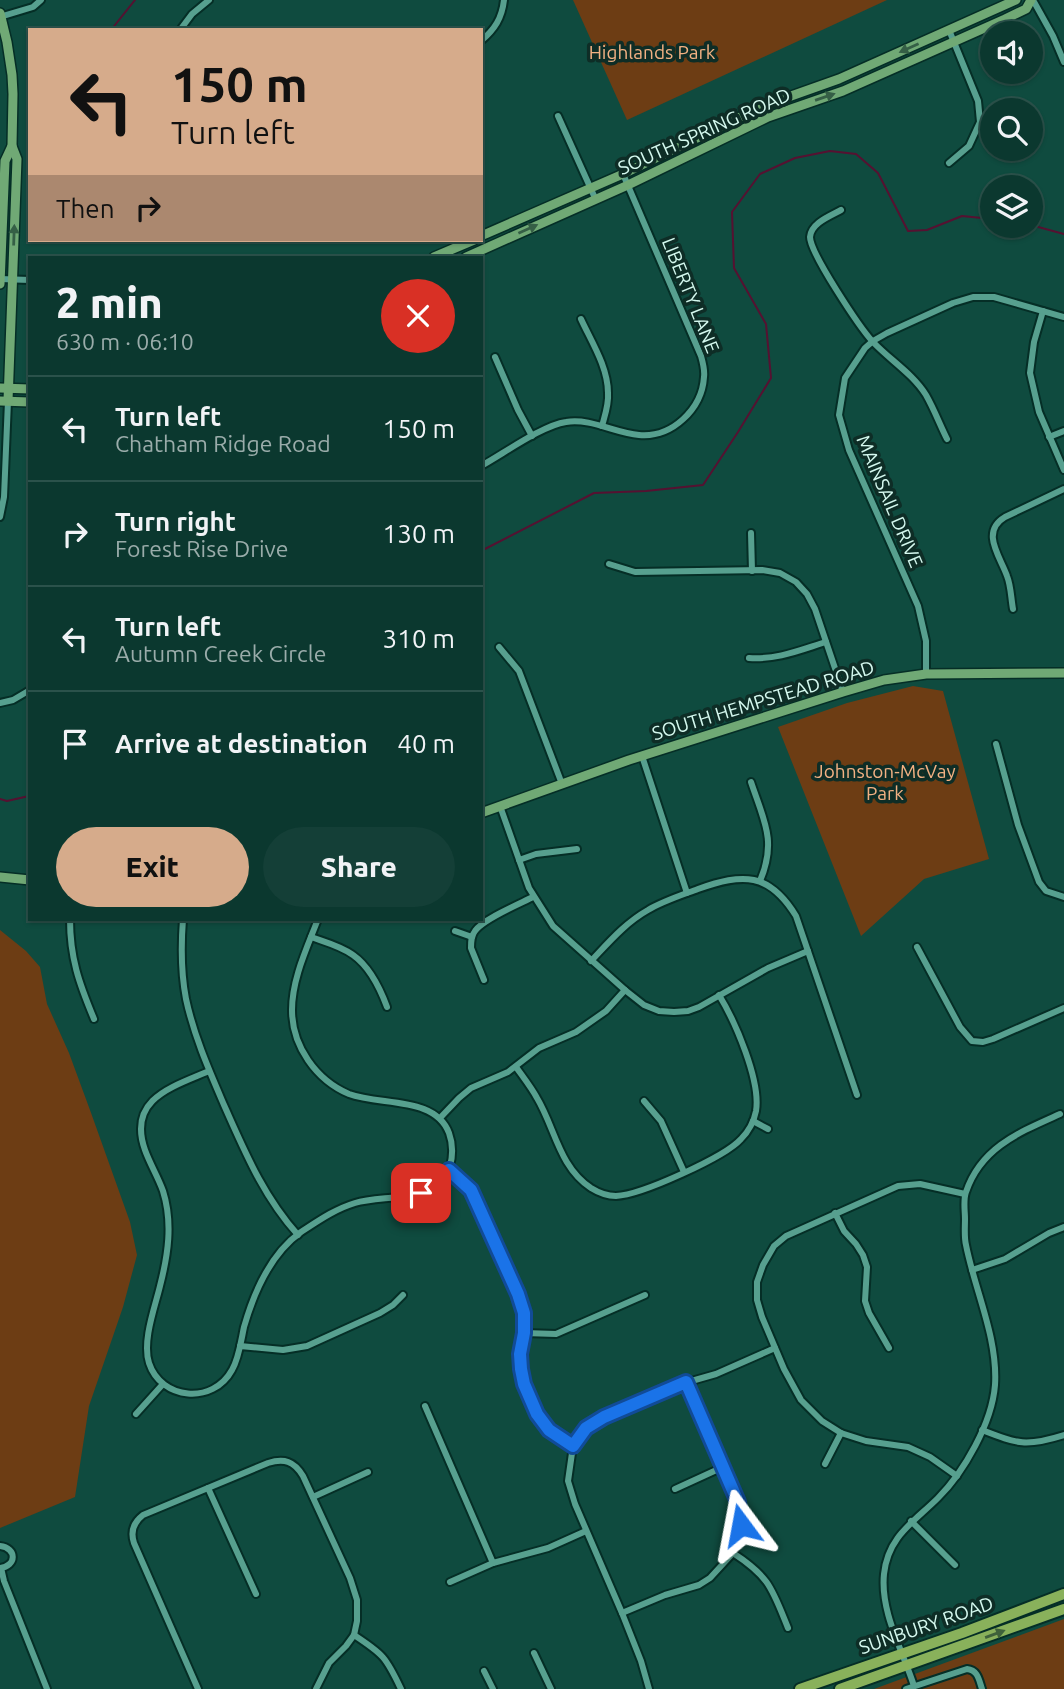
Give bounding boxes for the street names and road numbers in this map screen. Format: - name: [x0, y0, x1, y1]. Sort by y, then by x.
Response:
- street label: SOUTH SPRING ROAD: [614, 83, 794, 179]
- street label: LIBERTY LANE: [658, 234, 724, 356]
- street label: MAINSAIL DRIVE: [852, 432, 928, 570]
- street label: SOUTH HEMPSTEAD ROAD: [649, 656, 877, 744]
- street label: SUNBURY ROAD: [856, 1592, 996, 1658]

